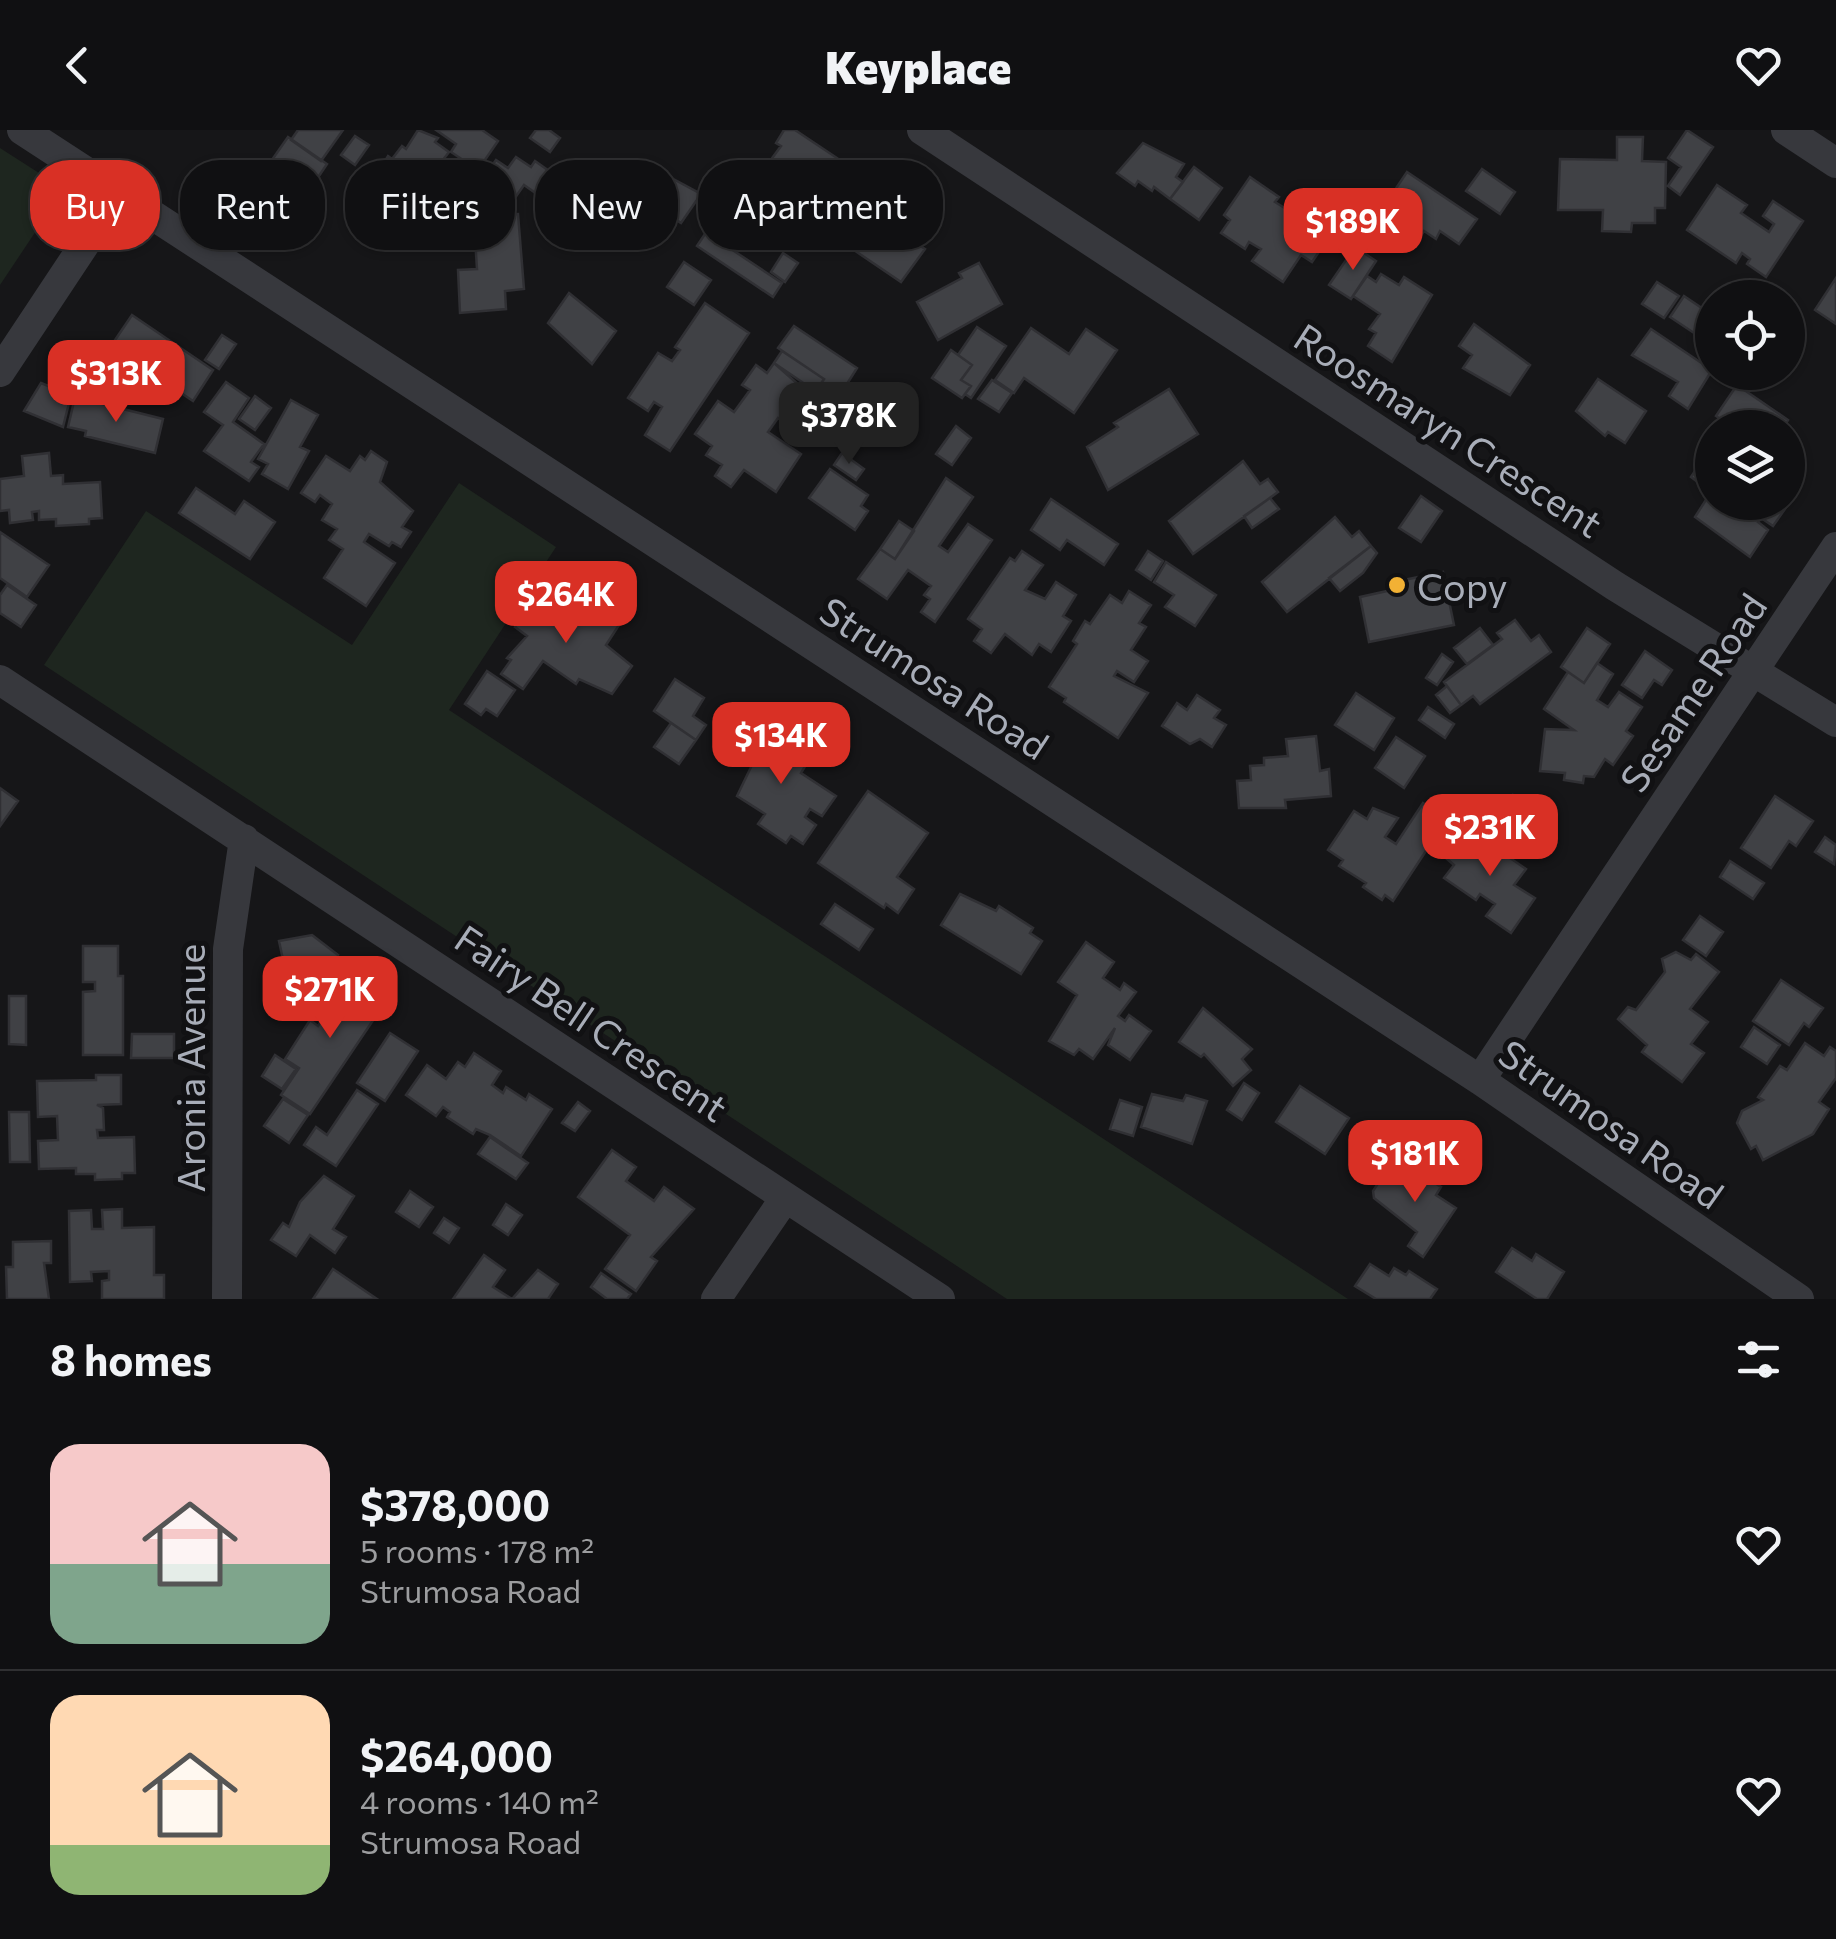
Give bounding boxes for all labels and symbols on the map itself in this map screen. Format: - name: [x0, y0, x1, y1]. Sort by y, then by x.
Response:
- pin: $189K: [1283, 188, 1423, 273]
- street label: Roosmaryn Crescent: [1286, 312, 1612, 546]
- pin: $313K: [46, 340, 186, 425]
- pin: $378K: [779, 382, 919, 467]
- pin: $264K: [496, 561, 636, 646]
- place label: Copy: [1417, 562, 1507, 609]
- marker: Copy: [1386, 574, 1408, 596]
- street label: Sesame Road: [1609, 584, 1775, 800]
- street label: Strumosa Road: [812, 586, 1058, 768]
- pin: $134K: [711, 702, 851, 787]
- pin: $231K: [1420, 794, 1560, 879]
- street label: Fairy Bell Crescent: [447, 914, 737, 1130]
- street label: Aronia Avenue: [166, 944, 213, 1192]
- pin: $271K: [260, 956, 400, 1041]
- street label: Strumosa Road: [1491, 1028, 1733, 1218]
- pin: $181K: [1345, 1120, 1485, 1205]

